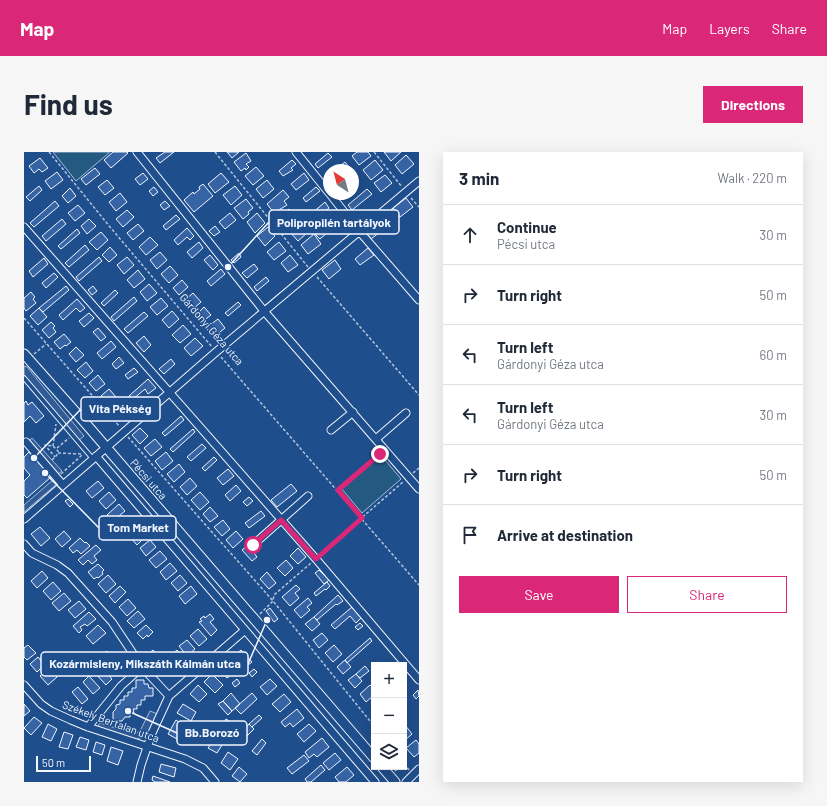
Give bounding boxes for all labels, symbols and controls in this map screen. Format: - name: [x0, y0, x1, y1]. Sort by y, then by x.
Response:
- text: Map: [20, 17, 54, 40]
- text: Map: [662, 20, 687, 37]
- text: Layers: [709, 20, 750, 37]
- text: Share: [772, 20, 807, 37]
- button: Directions: [703, 86, 803, 123]
- text: Find us: [24, 87, 113, 121]
- north arrow: [323, 164, 359, 200]
- text: 3 min: [459, 168, 499, 188]
- text: Walk · 220 m: [717, 170, 787, 186]
- callout: Polipropilén tartályok: [269, 210, 399, 234]
- text: Polipropilén tartályok: [277, 215, 392, 229]
- text: Continue: [497, 218, 557, 236]
- icon: ahead: [459, 224, 481, 246]
- text: 30 m: [760, 227, 787, 243]
- text: Pécsi utca: [497, 236, 555, 252]
- icon: right: [459, 284, 481, 306]
- text: Turn right: [497, 286, 562, 304]
- text: 50 m: [760, 287, 787, 303]
- street label: Gárdonyi Géza utca: [177, 291, 247, 367]
- text: Turn left: [497, 338, 553, 356]
- icon: left: [459, 344, 481, 366]
- text: 60 m: [760, 347, 787, 363]
- text: Gárdonyi Géza utca: [497, 356, 604, 372]
- callout: Vita Pékség: [81, 397, 160, 421]
- text: Turn left: [497, 398, 553, 416]
- text: Vita Pékség: [89, 401, 152, 415]
- icon: left: [459, 404, 481, 426]
- text: 30 m: [760, 407, 787, 423]
- text: Gárdonyi Géza utca: [497, 416, 604, 432]
- route end: [371, 445, 389, 463]
- street label: Pécsi utca: [128, 456, 170, 502]
- icon: right: [459, 464, 481, 486]
- text: Turn right: [497, 466, 562, 484]
- text: 50 m: [760, 467, 787, 483]
- callout: Tom Market: [99, 516, 176, 540]
- text: Tom Market: [107, 520, 169, 534]
- icon: arrive: [459, 524, 481, 546]
- text: Arrive at destination: [497, 526, 633, 544]
- route start: [244, 536, 262, 554]
- button: Save: [459, 576, 619, 613]
- button: Share: [627, 576, 787, 613]
- callout: Kozármisleny, Mikszáth Kálmán utca: [41, 652, 248, 676]
- text: Kozármisleny, Mikszáth Kálmán utca: [49, 656, 241, 670]
- map controls: [371, 662, 407, 770]
- button: +: [371, 662, 407, 698]
- street label: Székely Bertalan utca: [61, 697, 161, 745]
- button: −: [371, 698, 407, 734]
- callout: Bb.Borozó: [177, 721, 247, 745]
- text: Bb.Borozó: [185, 725, 240, 739]
- button: layers: [371, 734, 407, 770]
- scale bar: [36, 754, 91, 773]
- text: 50 m: [42, 756, 65, 769]

